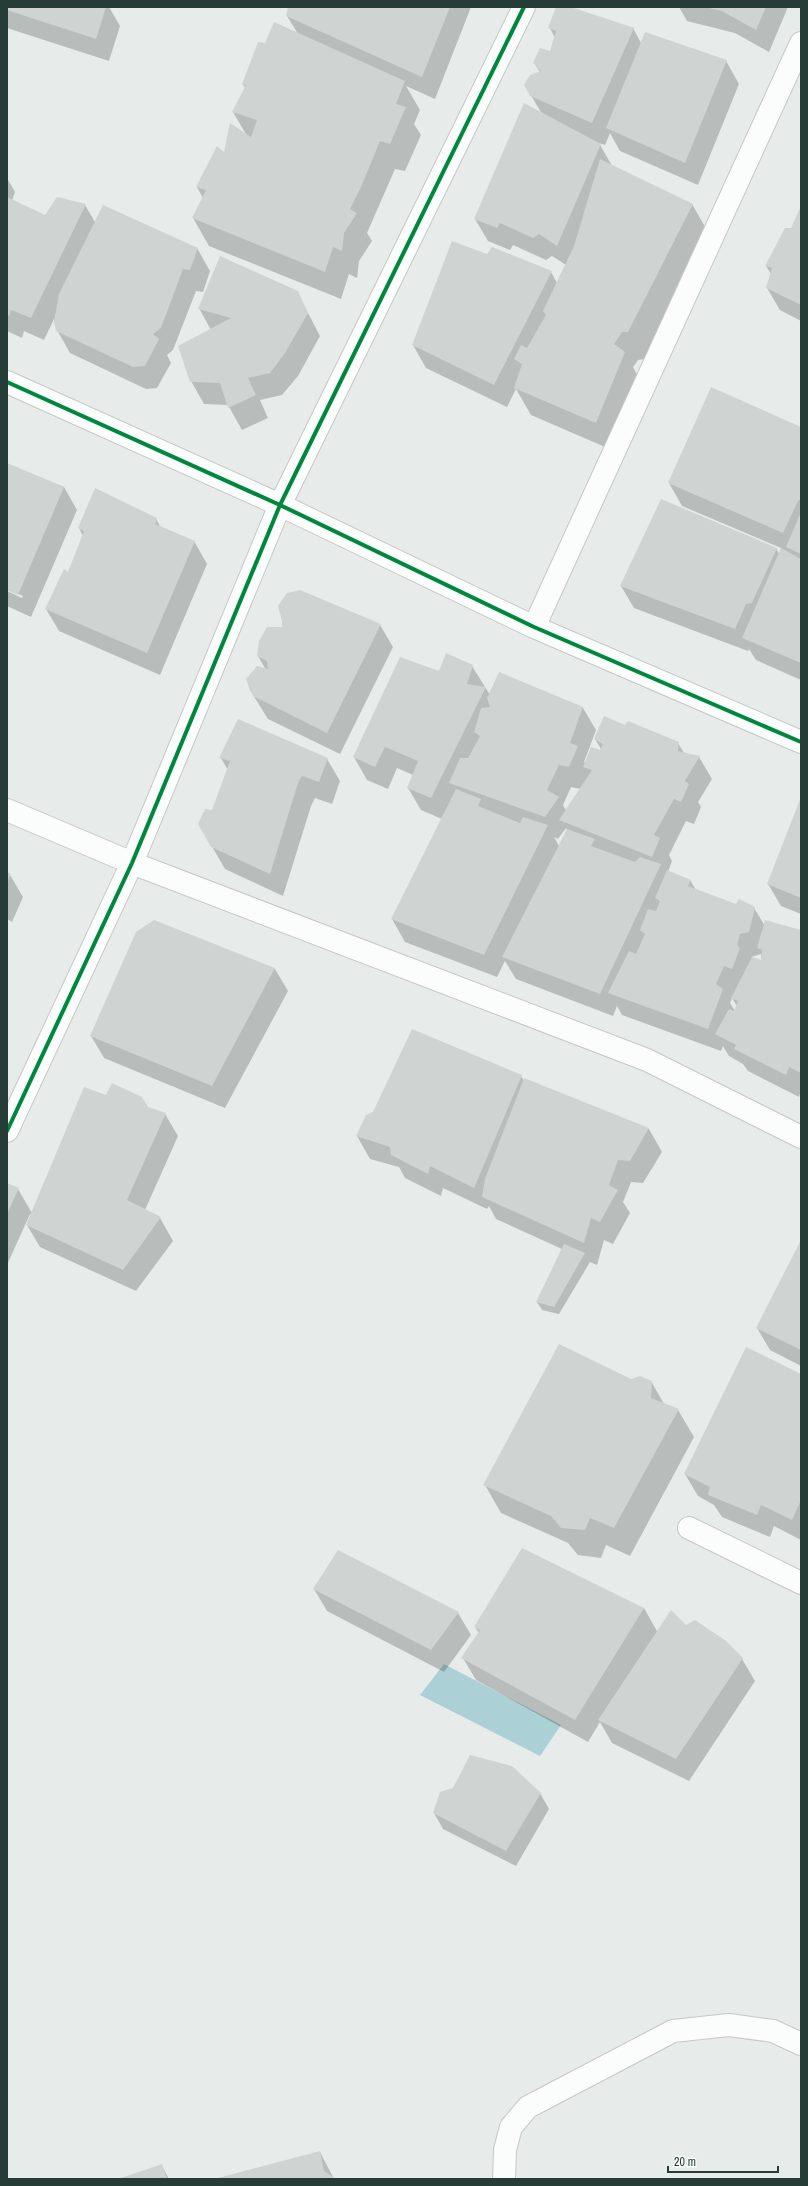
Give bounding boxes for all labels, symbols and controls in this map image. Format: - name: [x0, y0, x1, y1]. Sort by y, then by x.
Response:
- scale bar: [668, 2148, 778, 2174]
- text: 20 m: [674, 2154, 696, 2170]

